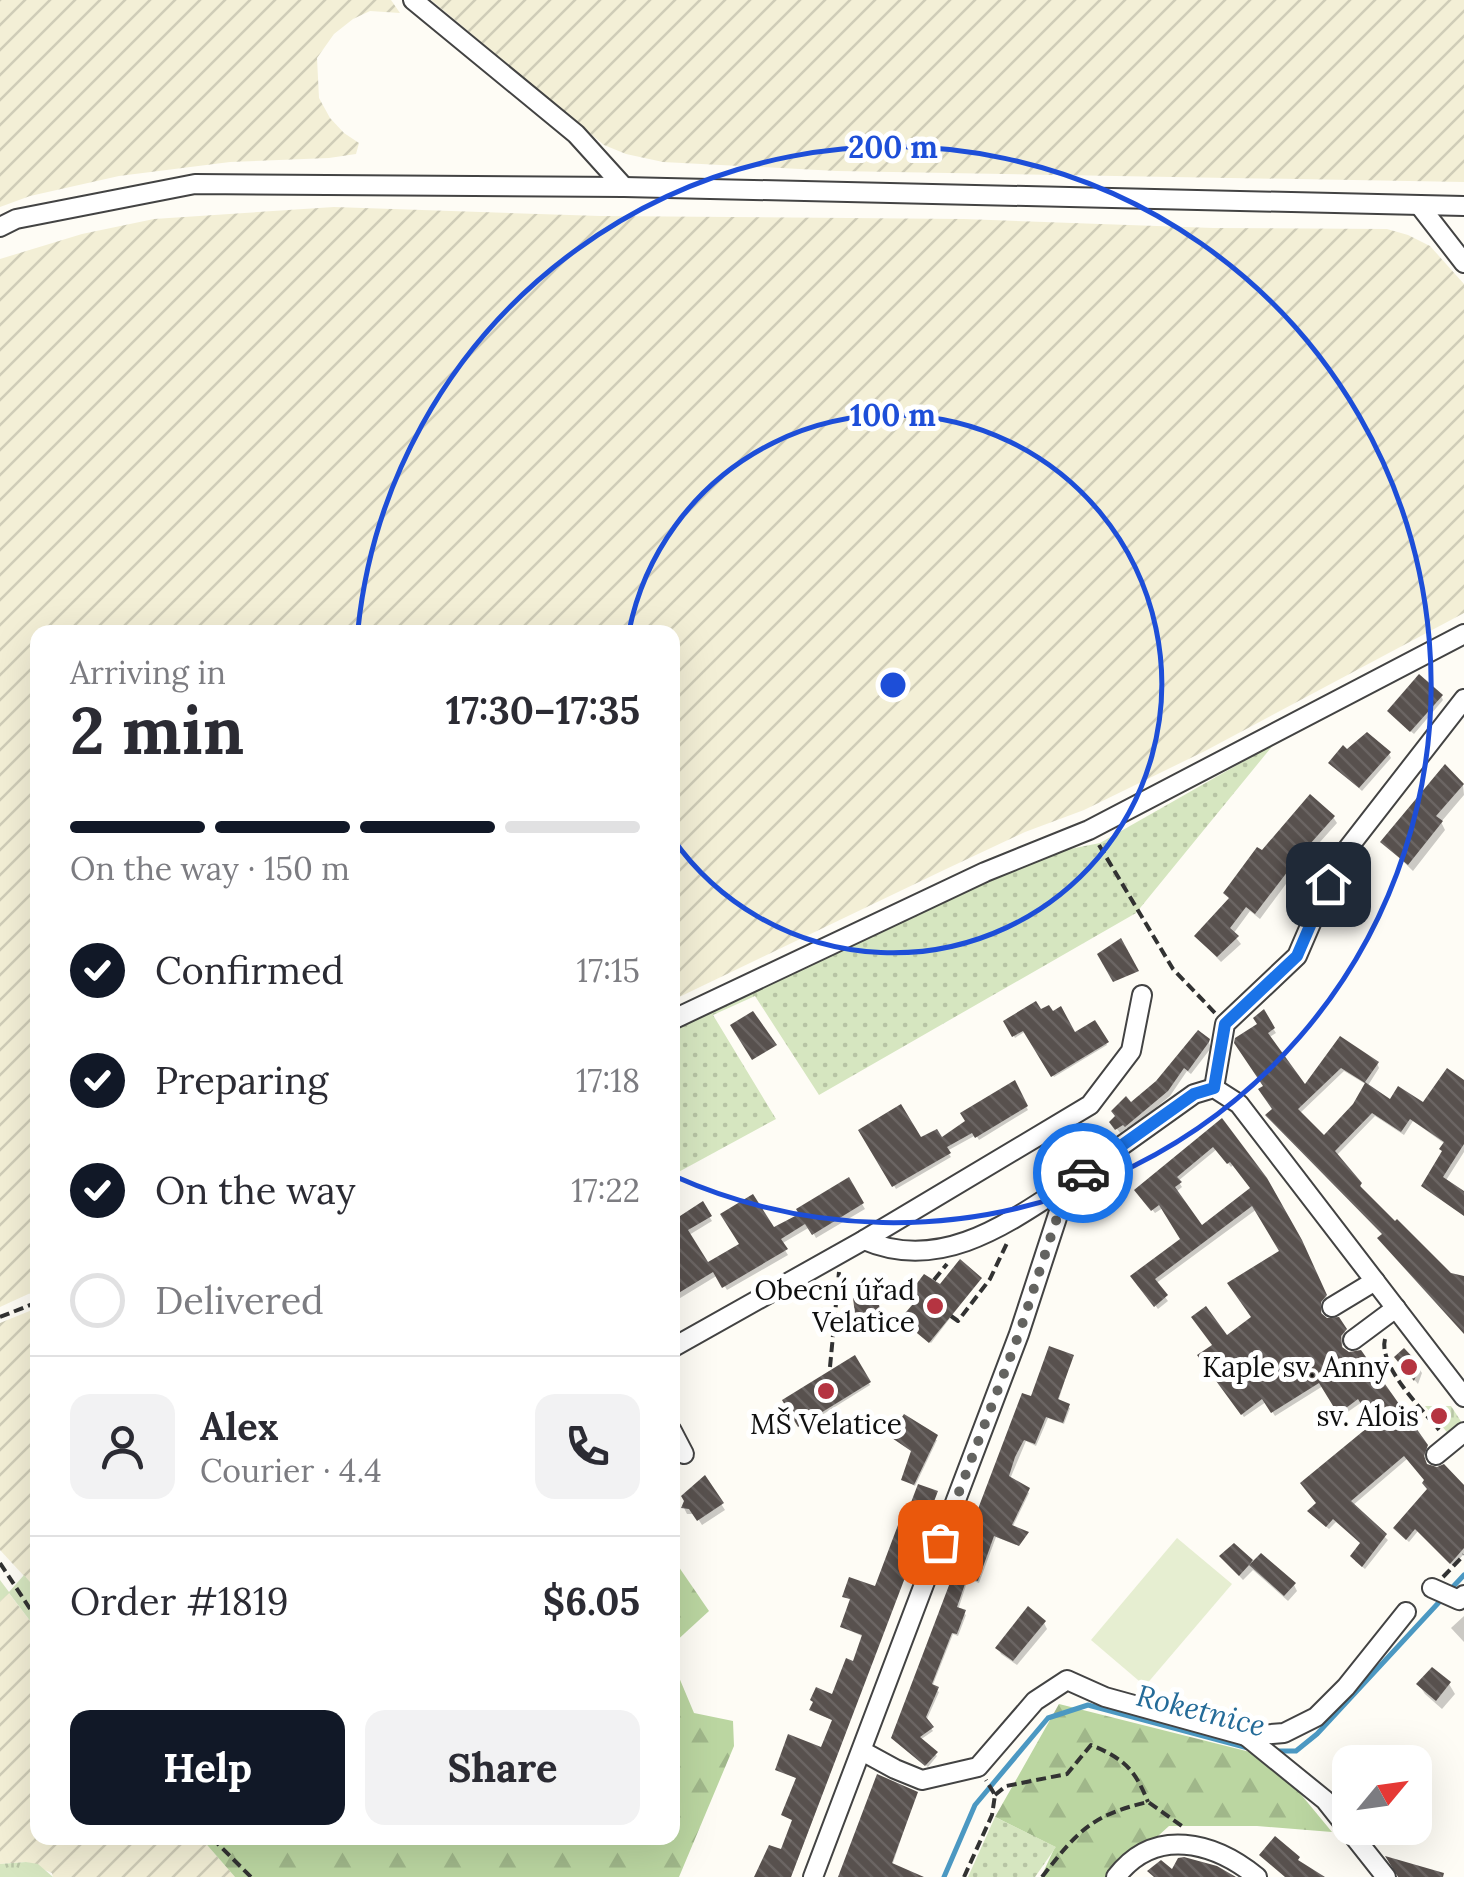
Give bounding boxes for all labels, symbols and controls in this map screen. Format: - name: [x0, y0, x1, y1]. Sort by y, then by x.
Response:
- text: 200 m: [848, 128, 938, 166]
- text: 100 m: [850, 396, 936, 434]
- text: Arriving in: [70, 652, 226, 693]
- centre of rings: [875, 667, 911, 703]
- text: 17:30–17:35: [446, 686, 640, 734]
- text: 2 min: [70, 689, 244, 772]
- pin: [1286, 842, 1371, 927]
- text: On the way · 150 m: [70, 848, 350, 889]
- icon: home: [1301, 857, 1356, 912]
- icon: check: [70, 943, 125, 998]
- text: Confirmed: [155, 946, 344, 994]
- text: 17:15: [577, 950, 640, 991]
- icon: check: [70, 1053, 125, 1108]
- text: Preparing: [155, 1056, 328, 1104]
- text: 17:18: [576, 1060, 640, 1101]
- courier: [1033, 1123, 1133, 1223]
- icon: car: [1056, 1146, 1111, 1201]
- icon: check: [70, 1163, 125, 1218]
- text: On the way: [155, 1166, 356, 1214]
- text: 17:22: [571, 1170, 640, 1211]
- place label: Obecní úřad Velatice: [754, 1272, 915, 1340]
- text: Delivered: [155, 1276, 324, 1324]
- marker: Obecní úřad Velatice: [924, 1295, 946, 1317]
- place label: Kaple sv. Anny: [1202, 1349, 1389, 1385]
- marker: Kaple sv. Anny: [1398, 1356, 1420, 1378]
- marker: MŠ Velatice: [815, 1380, 837, 1402]
- button: person: [70, 1394, 175, 1499]
- button: phone: [535, 1394, 640, 1499]
- place label: sv. Alois: [1316, 1398, 1419, 1434]
- text: Alex: [200, 1402, 279, 1450]
- marker: sv. Alois: [1428, 1405, 1450, 1427]
- place label: MŠ Velatice: [750, 1406, 902, 1442]
- text: Courier · 4.4: [200, 1450, 382, 1491]
- pin: [898, 1500, 983, 1585]
- icon: bag: [913, 1515, 968, 1570]
- text: Order #1819: [70, 1577, 289, 1625]
- text: $6.05: [543, 1577, 640, 1625]
- water label: Roketnice: [1133, 1676, 1269, 1744]
- button: Help: [70, 1710, 345, 1825]
- button: Share: [365, 1710, 640, 1825]
- north arrow: [1332, 1745, 1432, 1845]
- map controls: [1332, 1745, 1432, 1845]

